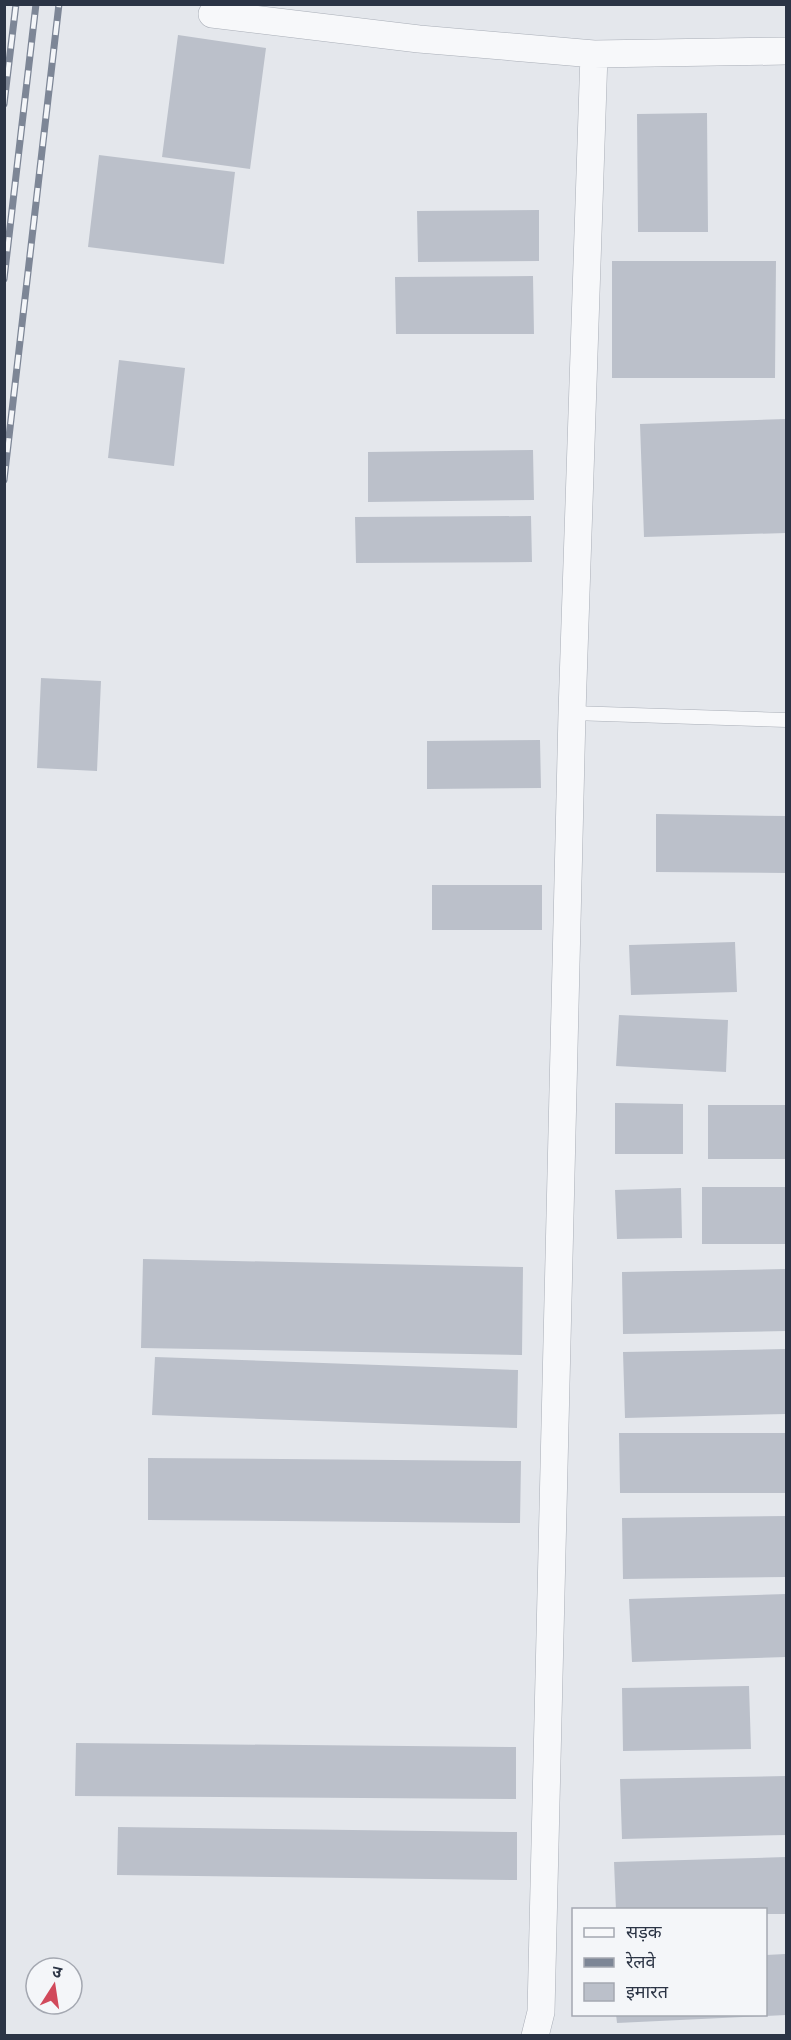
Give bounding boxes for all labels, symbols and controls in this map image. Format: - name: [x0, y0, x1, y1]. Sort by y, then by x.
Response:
- legend: [572, 1908, 767, 2016]
- text: सड़क: [626, 1921, 663, 1943]
- text: रेलवे: [625, 1951, 657, 1973]
- north arrow: [24, 1956, 84, 2016]
- text: उ: [50, 1962, 64, 1983]
- text: इमारत: [626, 1981, 669, 2003]

